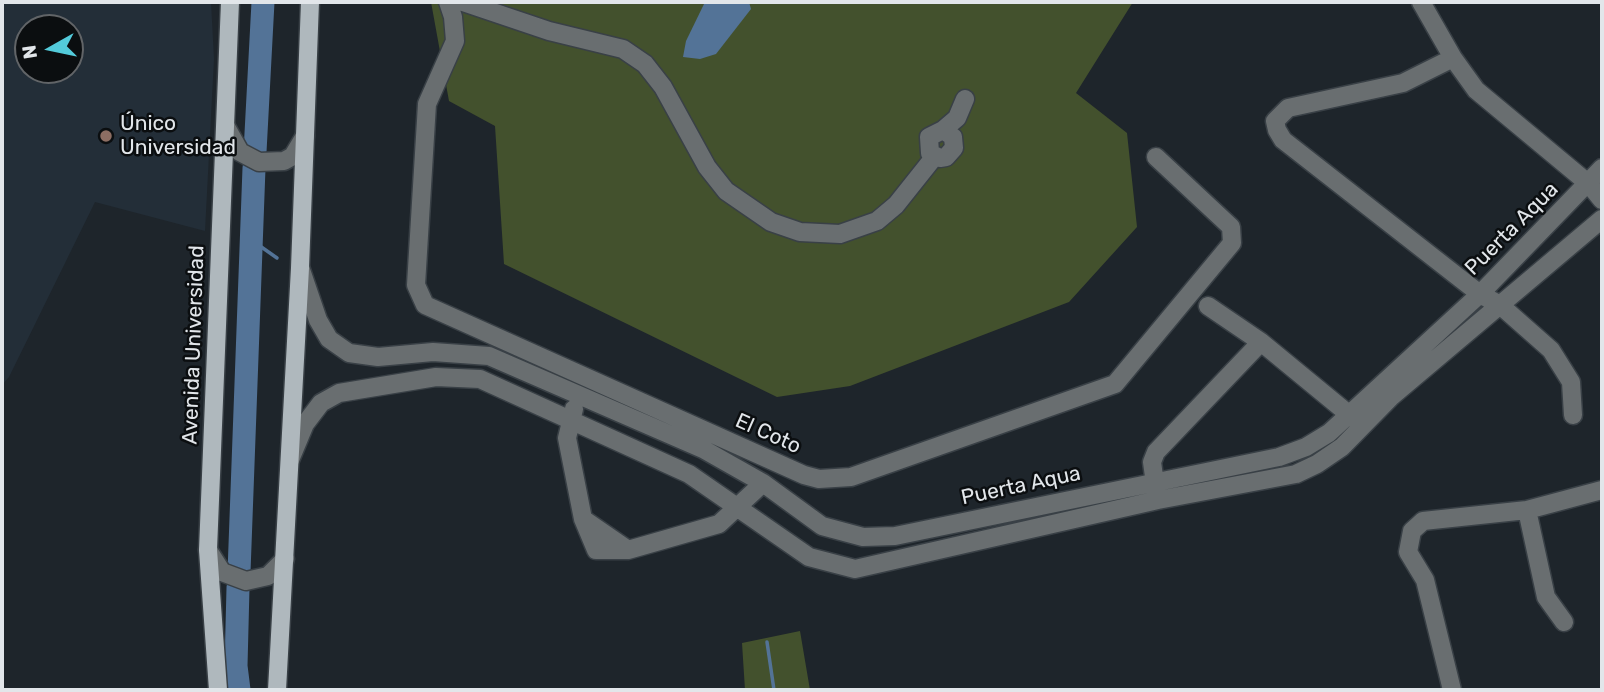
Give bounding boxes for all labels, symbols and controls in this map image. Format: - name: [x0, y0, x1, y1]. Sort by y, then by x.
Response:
- north arrow: [14, 14, 84, 84]
- text: N: [17, 44, 42, 61]
- place label: Único Universidad: [120, 111, 236, 161]
- marker: Único Universidad: [98, 128, 114, 144]
- street label: Puerta Aqua: [1460, 177, 1564, 281]
- street label: Avenida Universidad: [178, 245, 210, 445]
- street label: El Coto: [731, 408, 805, 460]
- street label: Puerta Aqua: [959, 461, 1083, 511]

